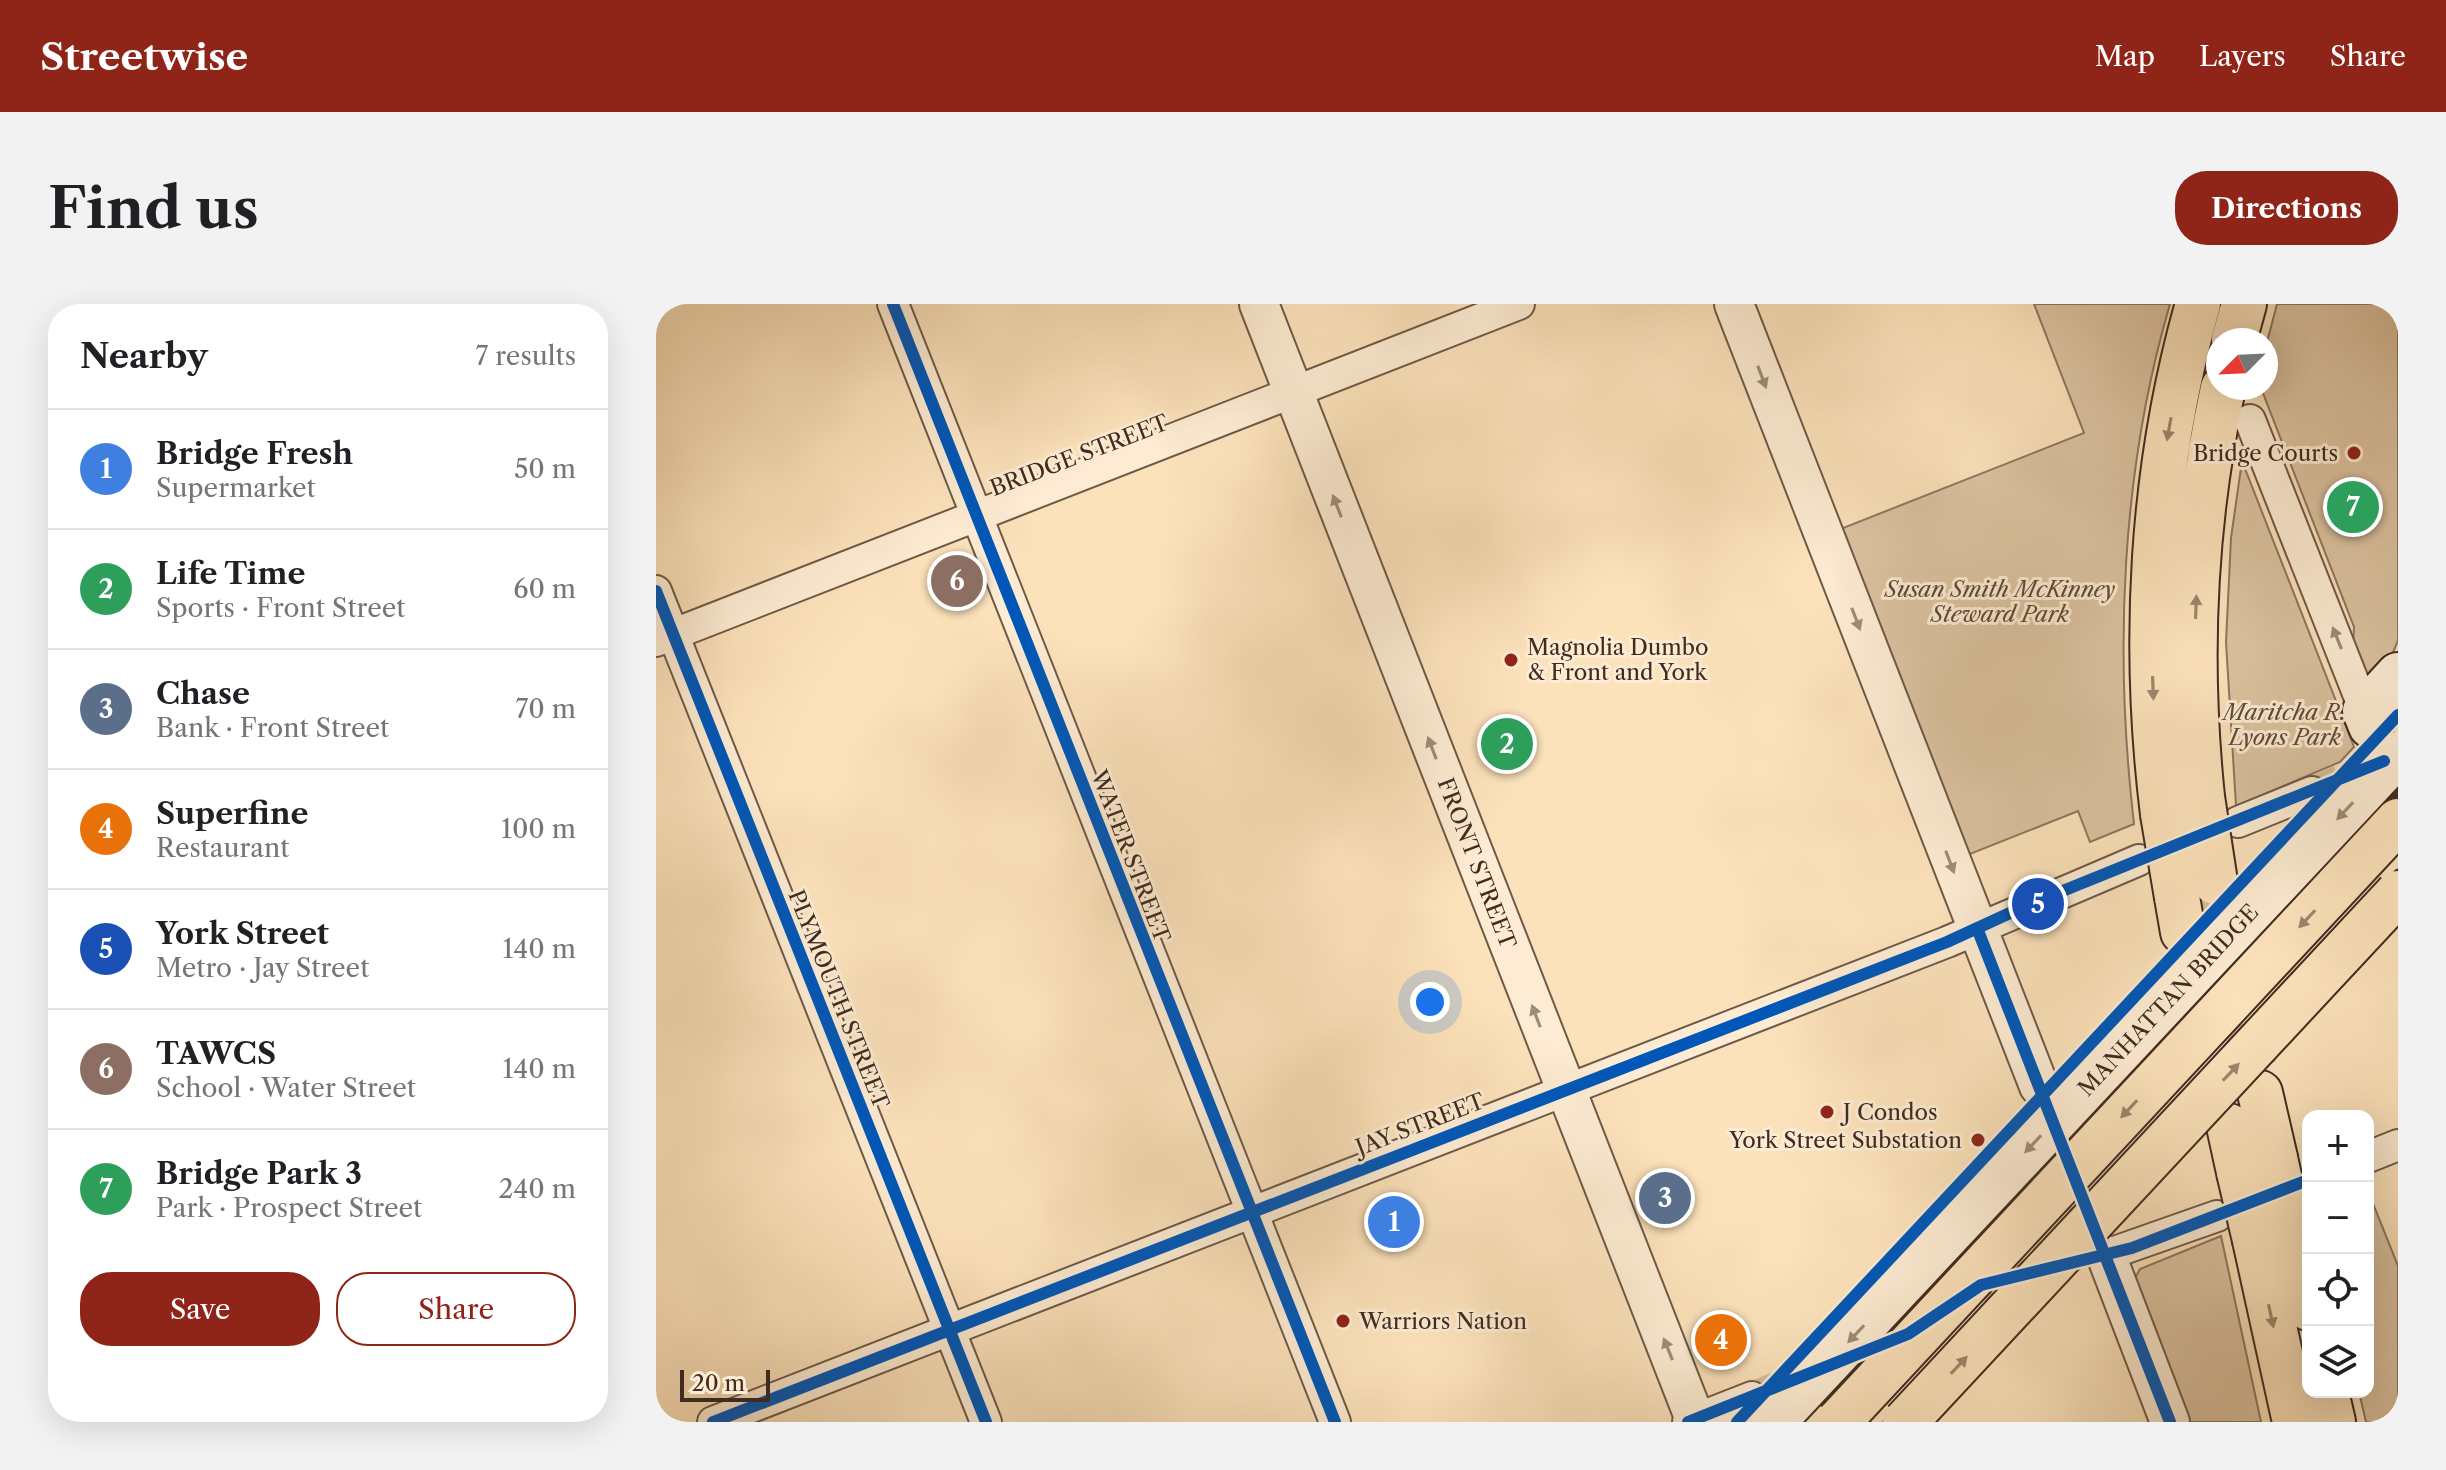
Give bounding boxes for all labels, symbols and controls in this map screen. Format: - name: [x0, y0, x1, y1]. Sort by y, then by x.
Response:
- text: Streetwise: [40, 33, 248, 80]
- text: Map: [2095, 39, 2155, 73]
- text: Layers: [2199, 39, 2286, 73]
- text: Share: [2330, 39, 2406, 73]
- button: Directions: [2175, 171, 2398, 245]
- text: Find us: [48, 174, 259, 243]
- north arrow: [2206, 328, 2278, 400]
- text: Nearby: [80, 335, 208, 377]
- text: 7 results: [476, 340, 576, 372]
- one-way arrow: [1756, 365, 1769, 389]
- street label: BRIDGE STREET: [986, 409, 1173, 502]
- one-way arrow: [2162, 417, 2175, 442]
- text: Bridge Fresh: [156, 435, 353, 472]
- place label: Bridge Courts: [2193, 440, 2338, 467]
- marker: Bridge Courts: [2345, 444, 2363, 462]
- text: 1: [100, 453, 112, 485]
- text: 50 m: [514, 453, 576, 485]
- text: Supermarket: [156, 472, 316, 504]
- pin: 7: [2327, 477, 2379, 537]
- one-way arrow: [1330, 494, 1343, 518]
- pin: 6: [931, 551, 983, 611]
- text: Life Time: [156, 555, 305, 592]
- text: 2: [98, 573, 114, 605]
- text: 60 m: [513, 573, 576, 605]
- park label: Susan Smith McKinney Steward Park: [1883, 576, 2115, 628]
- text: Sports · Front Street: [156, 592, 406, 624]
- one-way arrow: [2190, 594, 2203, 619]
- one-way arrow: [1850, 607, 1863, 631]
- one-way arrow: [2330, 626, 2343, 650]
- place label: Magnolia Dumbo & Front and York: [1527, 634, 1709, 686]
- marker: Magnolia Dumbo & Front and York: [1502, 651, 1520, 669]
- text: Chase: [156, 675, 250, 712]
- one-way arrow: [2147, 676, 2160, 701]
- text: 3: [99, 693, 113, 725]
- text: 70 m: [516, 693, 576, 725]
- park label: Maritcha R. Lyons Park: [2220, 699, 2347, 751]
- text: Bank · Front Street: [156, 712, 389, 744]
- pin: 2: [1481, 714, 1533, 774]
- one-way arrow: [1425, 736, 1438, 760]
- street label: WATER STREET: [1085, 765, 1176, 947]
- street label: FRONT STREET: [1432, 774, 1522, 953]
- text: Superfine: [156, 795, 308, 832]
- one-way arrow: [2336, 801, 2354, 820]
- text: 4: [98, 813, 114, 845]
- text: 100 m: [501, 813, 576, 845]
- text: Restaurant: [156, 832, 290, 864]
- one-way arrow: [1944, 850, 1957, 874]
- pin: 5: [2012, 874, 2064, 934]
- street label: PLYMOUTH STREET: [782, 886, 895, 1113]
- street label: MANHATTAN BRIDGE: [2072, 899, 2264, 1102]
- one-way arrow: [2298, 909, 2316, 928]
- text: York Street: [156, 915, 329, 952]
- text: 5: [99, 933, 113, 965]
- text: 140 m: [502, 933, 576, 965]
- text: Metro · Jay Street: [156, 952, 369, 984]
- your location: [1410, 982, 1450, 1022]
- one-way arrow: [1529, 1004, 1542, 1028]
- text: TAWCS: [156, 1035, 276, 1072]
- text: 6: [98, 1053, 114, 1085]
- text: 140 m: [502, 1053, 576, 1085]
- one-way arrow: [2222, 1063, 2240, 1082]
- text: School · Water Street: [156, 1072, 416, 1104]
- street label: JAY STREET: [1349, 1087, 1489, 1162]
- place label: J Condos: [1840, 1099, 1938, 1126]
- one-way arrow: [2121, 1099, 2139, 1118]
- marker: J Condos: [1818, 1103, 1836, 1121]
- map controls: [2302, 1110, 2374, 1398]
- button: +: [2302, 1110, 2374, 1182]
- place label: York Street Substation: [1728, 1127, 1962, 1154]
- marker: York Street Substation: [1969, 1131, 1987, 1149]
- one-way arrow: [2025, 1134, 2043, 1153]
- text: Bridge Park 3: [156, 1155, 362, 1192]
- pin: 3: [1639, 1168, 1691, 1228]
- text: 7: [99, 1173, 113, 1205]
- text: 240 m: [498, 1173, 576, 1205]
- button: −: [2302, 1182, 2374, 1254]
- text: Park · Prospect Street: [156, 1192, 422, 1224]
- pin: 1: [1368, 1192, 1420, 1252]
- button: locate: [2302, 1254, 2374, 1326]
- button: Save: [80, 1272, 320, 1346]
- button: Share: [336, 1272, 576, 1346]
- one-way arrow: [2265, 1304, 2278, 1329]
- place label: Warriors Nation: [1358, 1308, 1527, 1335]
- pin: 4: [1695, 1310, 1747, 1370]
- marker: Warriors Nation: [1334, 1312, 1352, 1330]
- one-way arrow: [1847, 1324, 1865, 1343]
- button: layers: [2302, 1326, 2374, 1398]
- one-way arrow: [1661, 1337, 1674, 1361]
- one-way arrow: [1949, 1356, 1967, 1375]
- scale bar: [680, 1366, 770, 1402]
- text: 20 m: [692, 1370, 745, 1397]

